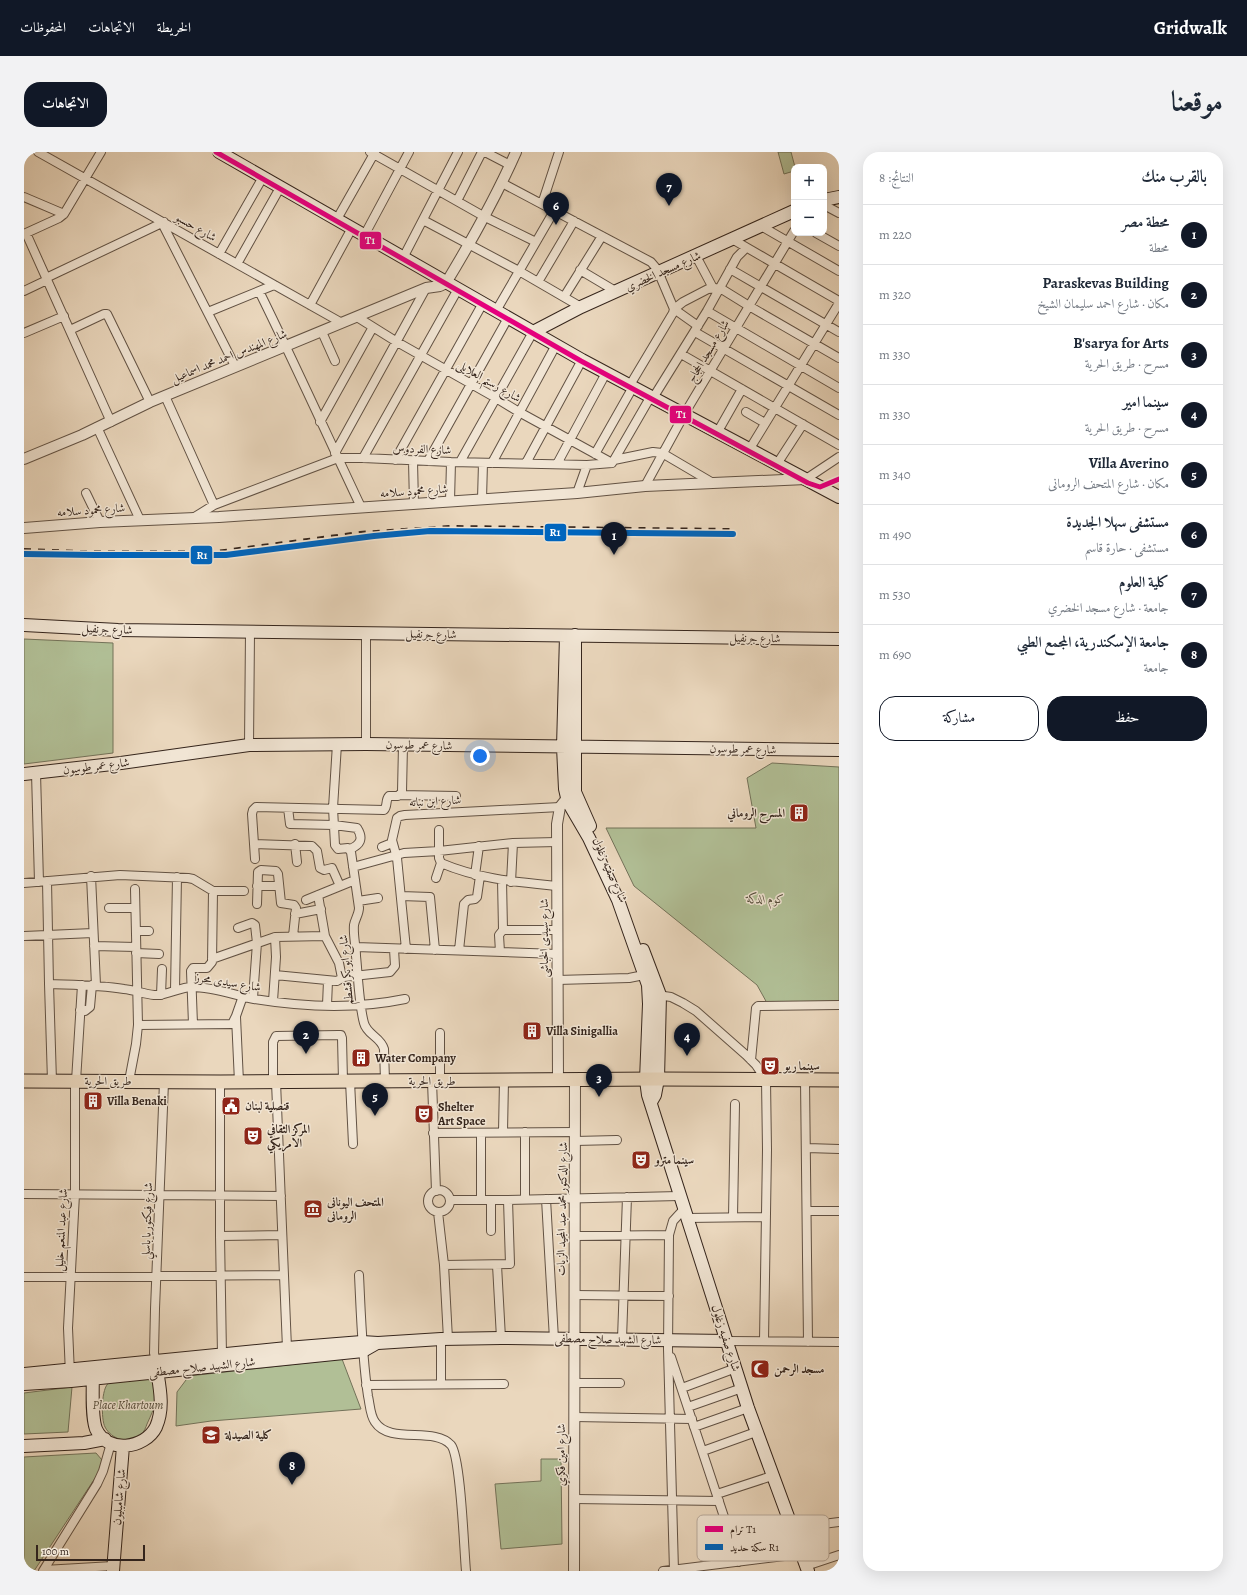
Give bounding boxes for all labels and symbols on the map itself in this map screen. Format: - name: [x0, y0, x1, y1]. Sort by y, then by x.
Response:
- pin: 7: [656, 173, 682, 206]
- pin: 6: [543, 192, 569, 225]
- street label: شارع حسبو: [170, 208, 220, 248]
- line badge: T1: [359, 231, 382, 250]
- text: T1: [365, 233, 375, 248]
- street label: شارع مسجد الخضري: [623, 247, 705, 298]
- street label: شارع مسجد الحجاج: [683, 317, 736, 387]
- street label: شارع المهندس احمد محمد اسماعيل: [169, 325, 291, 389]
- street label: شارع رستم العلايلى: [452, 356, 524, 409]
- line badge: T1: [669, 405, 692, 424]
- text: T1: [676, 407, 686, 422]
- street label: شارع الفردوس: [392, 440, 452, 461]
- street label: شارع محمود سلامه: [379, 481, 449, 504]
- street label: شارع محمود سلامه: [56, 500, 126, 523]
- pin: 1: [601, 522, 627, 555]
- line badge: R1: [544, 523, 567, 542]
- text: R1: [550, 525, 561, 540]
- line badge: R1: [190, 545, 213, 565]
- text: R1: [197, 548, 208, 563]
- street label: شارع جرنفيل: [81, 620, 133, 641]
- street label: شارع جرنفيل: [405, 626, 457, 645]
- street label: شارع جرنفيل: [729, 630, 781, 649]
- street label: شارع عمر طوسون: [385, 736, 453, 757]
- street label: شارع عمر طوسون: [709, 740, 777, 761]
- your location: [470, 746, 490, 766]
- street label: شارع عمر طوسون: [62, 754, 131, 781]
- street label: شارع ابن نباته: [409, 792, 462, 813]
- building icon: المسرح الروماني: [788, 802, 810, 824]
- place label: المسرح الروماني: [726, 805, 785, 824]
- street label: شارع صفيه زغلول: [586, 835, 632, 906]
- park label: كوم الدكة: [745, 891, 785, 910]
- street label: شارع سيدى الخباشى: [536, 898, 555, 977]
- street label: شارع ابو بكر قشطم: [335, 934, 360, 1006]
- street label: شارع سيدى محرز: [193, 969, 262, 998]
- building icon: Villa Sinigallia: [521, 1020, 543, 1042]
- pin: 2: [293, 1021, 319, 1054]
- place label: Villa Sinigallia: [545, 1023, 618, 1039]
- pin: 4: [674, 1023, 700, 1056]
- building icon: Water Company: [350, 1047, 372, 1069]
- place label: Water Company: [374, 1050, 456, 1066]
- theatre icon: سينما ريو: [759, 1055, 781, 1077]
- place label: سينما ريو: [782, 1058, 820, 1074]
- pin: 3: [586, 1064, 612, 1097]
- street label: طريق الحرية: [85, 1073, 132, 1089]
- street label: طريق الحرية: [409, 1073, 456, 1089]
- pin: 5: [362, 1083, 388, 1116]
- building icon: Villa Benaki: [82, 1090, 104, 1112]
- place label: Villa Benaki: [106, 1093, 167, 1109]
- public building icon: قنصلية لبنان: [220, 1095, 242, 1117]
- place label: قنصلية لبنان: [245, 1098, 290, 1114]
- place label: Shelter Art Space: [437, 1099, 486, 1129]
- theatre icon: Shelter Art Space: [413, 1103, 435, 1125]
- place label: المركز الثقافي الامريكي: [266, 1121, 311, 1154]
- theatre icon: المركز الثقافي الامريكي: [242, 1125, 264, 1147]
- street label: شارع الدكتور محمد عبد المجيد الزيات: [553, 1142, 574, 1276]
- theatre icon: سينما مترو: [630, 1149, 652, 1171]
- place label: سينما مترو: [653, 1152, 694, 1168]
- street label: شارع فيكتوريا باسلي: [138, 1182, 160, 1260]
- street label: شارع عبد المنعم خليل: [51, 1188, 74, 1272]
- place label: المتحف اليونانى الرومانى: [326, 1194, 384, 1224]
- museum icon: المتحف اليونانى الرومانى: [302, 1198, 324, 1220]
- street label: شارع صفيه زغلول: [705, 1302, 744, 1375]
- street label: شارع الشهيد صلاح مصطفى: [554, 1330, 662, 1351]
- street label: شارع الشهيد صلاح مصطفى: [148, 1353, 256, 1384]
- mosque icon: مسجد الرحمن: [749, 1358, 771, 1380]
- place label: مسجد الرحمن: [774, 1361, 825, 1377]
- park label: Place Khartoum: [93, 1397, 164, 1413]
- school or university icon: كلية الصيدلة: [200, 1424, 222, 1446]
- street label: شارع امين فكري: [553, 1424, 572, 1486]
- place label: كلية الصيدلة: [224, 1427, 272, 1443]
- pin: 8: [279, 1452, 305, 1485]
- street label: شارع شامبليون: [109, 1468, 132, 1526]
- legend: [697, 1515, 829, 1561]
- text: ترام T1: [730, 1522, 756, 1539]
- text: سكة حديد R1: [730, 1540, 779, 1555]
- scale bar: [36, 1543, 145, 1562]

